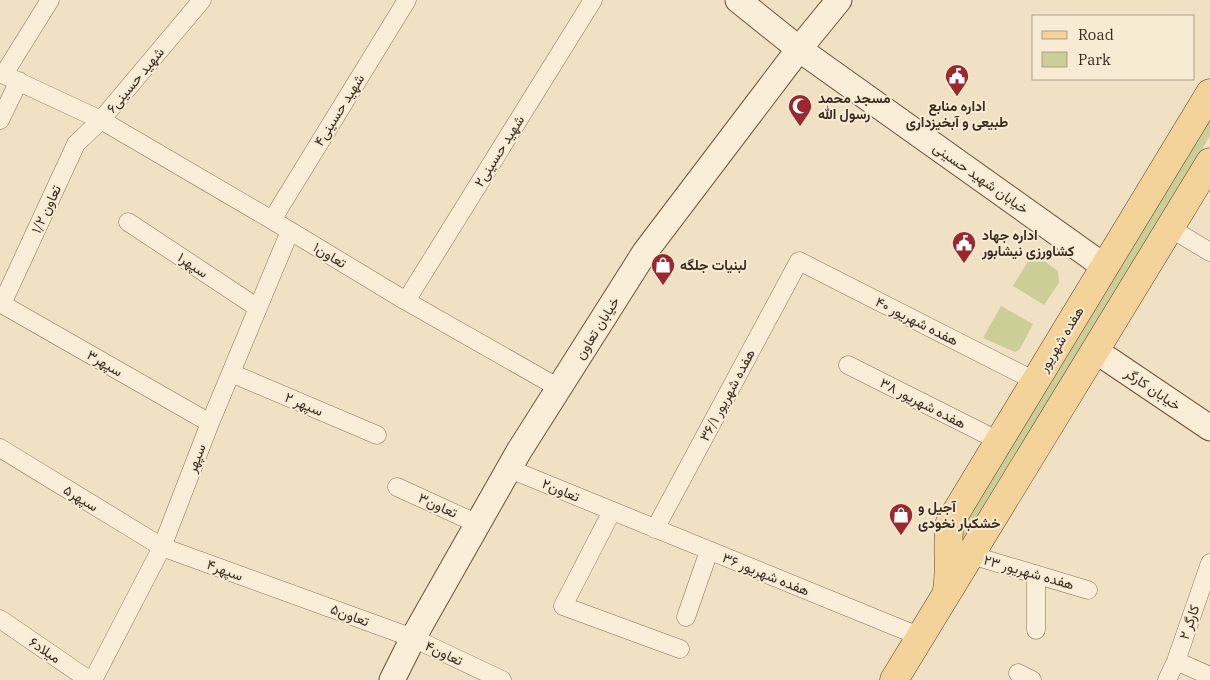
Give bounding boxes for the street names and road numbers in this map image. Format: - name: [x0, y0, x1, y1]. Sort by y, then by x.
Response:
- street label: شهید حسینی۶: [102, 43, 168, 117]
- street label: شهید حسینی۴: [310, 71, 368, 149]
- street label: شهید حسینی۲: [470, 112, 528, 190]
- street label: خیابان شهید حسینی: [930, 138, 1032, 218]
- street label: تعاون ۱/۲: [27, 182, 65, 236]
- street label: تعاون۱: [310, 238, 350, 272]
- street label: سپهر۱: [174, 248, 212, 283]
- street label: هفده شهریور ۴۰: [873, 292, 962, 350]
- street label: خیابان تعاون: [571, 293, 623, 363]
- street label: هفده شهریور: [1034, 303, 1088, 376]
- street label: سپهر۳: [83, 346, 126, 381]
- street label: هفده شهریور ۳۶/۱: [695, 346, 759, 444]
- street label: خیابان کارگر: [1121, 363, 1184, 414]
- street label: هفده شهریور ۳۸: [877, 374, 969, 433]
- street label: سپهر ۲: [282, 388, 326, 421]
- street label: سپهر: [182, 441, 211, 476]
- street label: تعاون۲: [540, 474, 582, 506]
- street label: سپهر۵: [60, 481, 102, 516]
- street label: تعاون۳: [416, 488, 460, 522]
- street label: هفده شهریور ۳۶: [720, 548, 813, 600]
- street label: هفده شهریور ۲۳: [982, 550, 1077, 594]
- street label: سپهر۴: [204, 555, 246, 586]
- street label: تعاون۵: [328, 600, 372, 630]
- street label: کارگر ۲: [1175, 602, 1203, 642]
- street label: میلاد۶: [26, 633, 64, 667]
- street label: تعاون۴: [422, 636, 466, 670]

